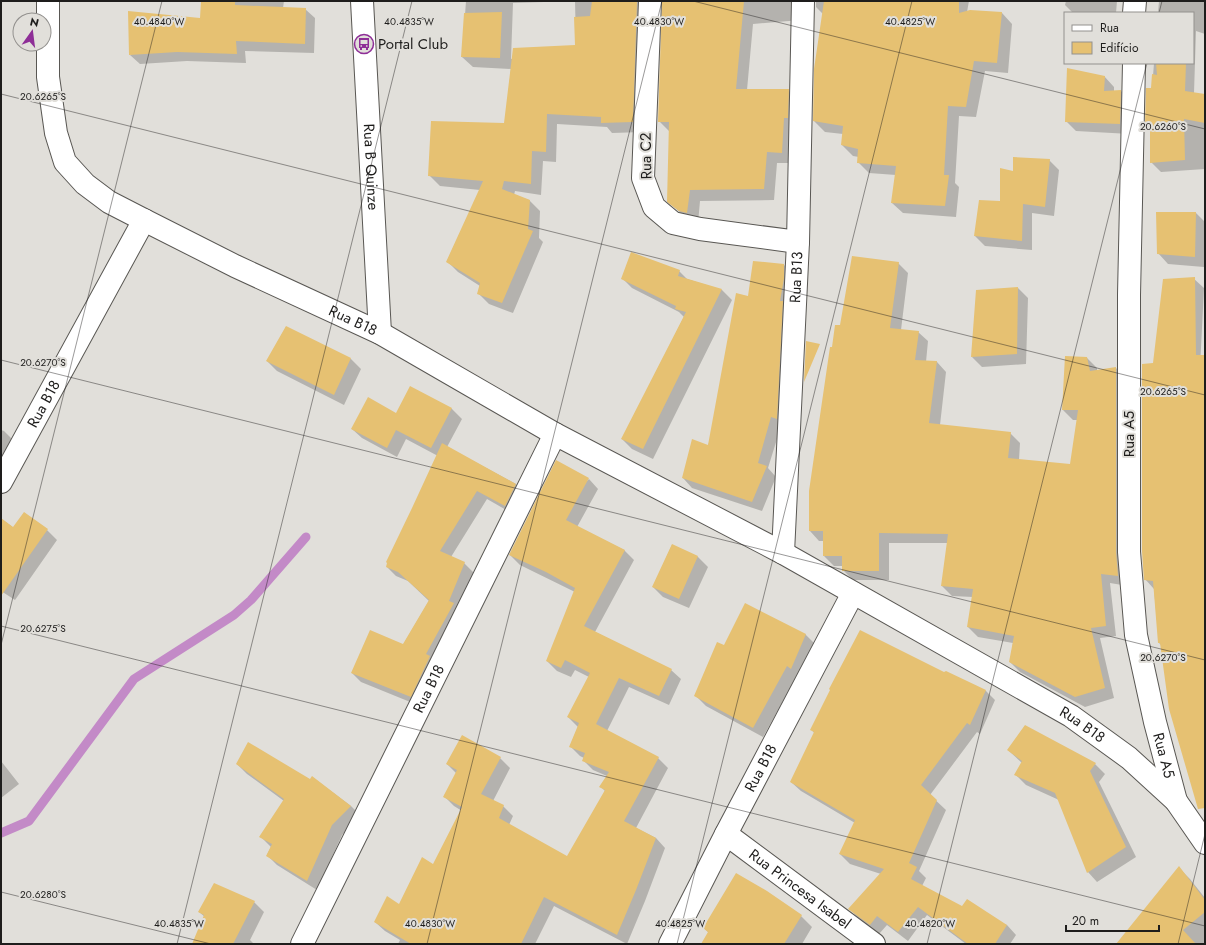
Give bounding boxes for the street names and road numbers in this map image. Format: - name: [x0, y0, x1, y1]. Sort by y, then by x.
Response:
- street label: Rua B Quinze: [358, 123, 384, 211]
- street label: Rua C2: [635, 132, 657, 180]
- street label: Rua B13: [784, 251, 809, 304]
- street label: Rua B18: [325, 300, 381, 341]
- street label: Rua B18: [22, 376, 66, 432]
- street label: Rua A5: [1118, 411, 1140, 457]
- street label: Rua B18: [407, 661, 450, 717]
- street label: Rua B18: [1056, 701, 1110, 748]
- street label: Rua A5: [1147, 730, 1180, 781]
- street label: Rua B18: [739, 740, 782, 796]
- street label: Rua Princesa Isabel: [744, 844, 855, 934]

